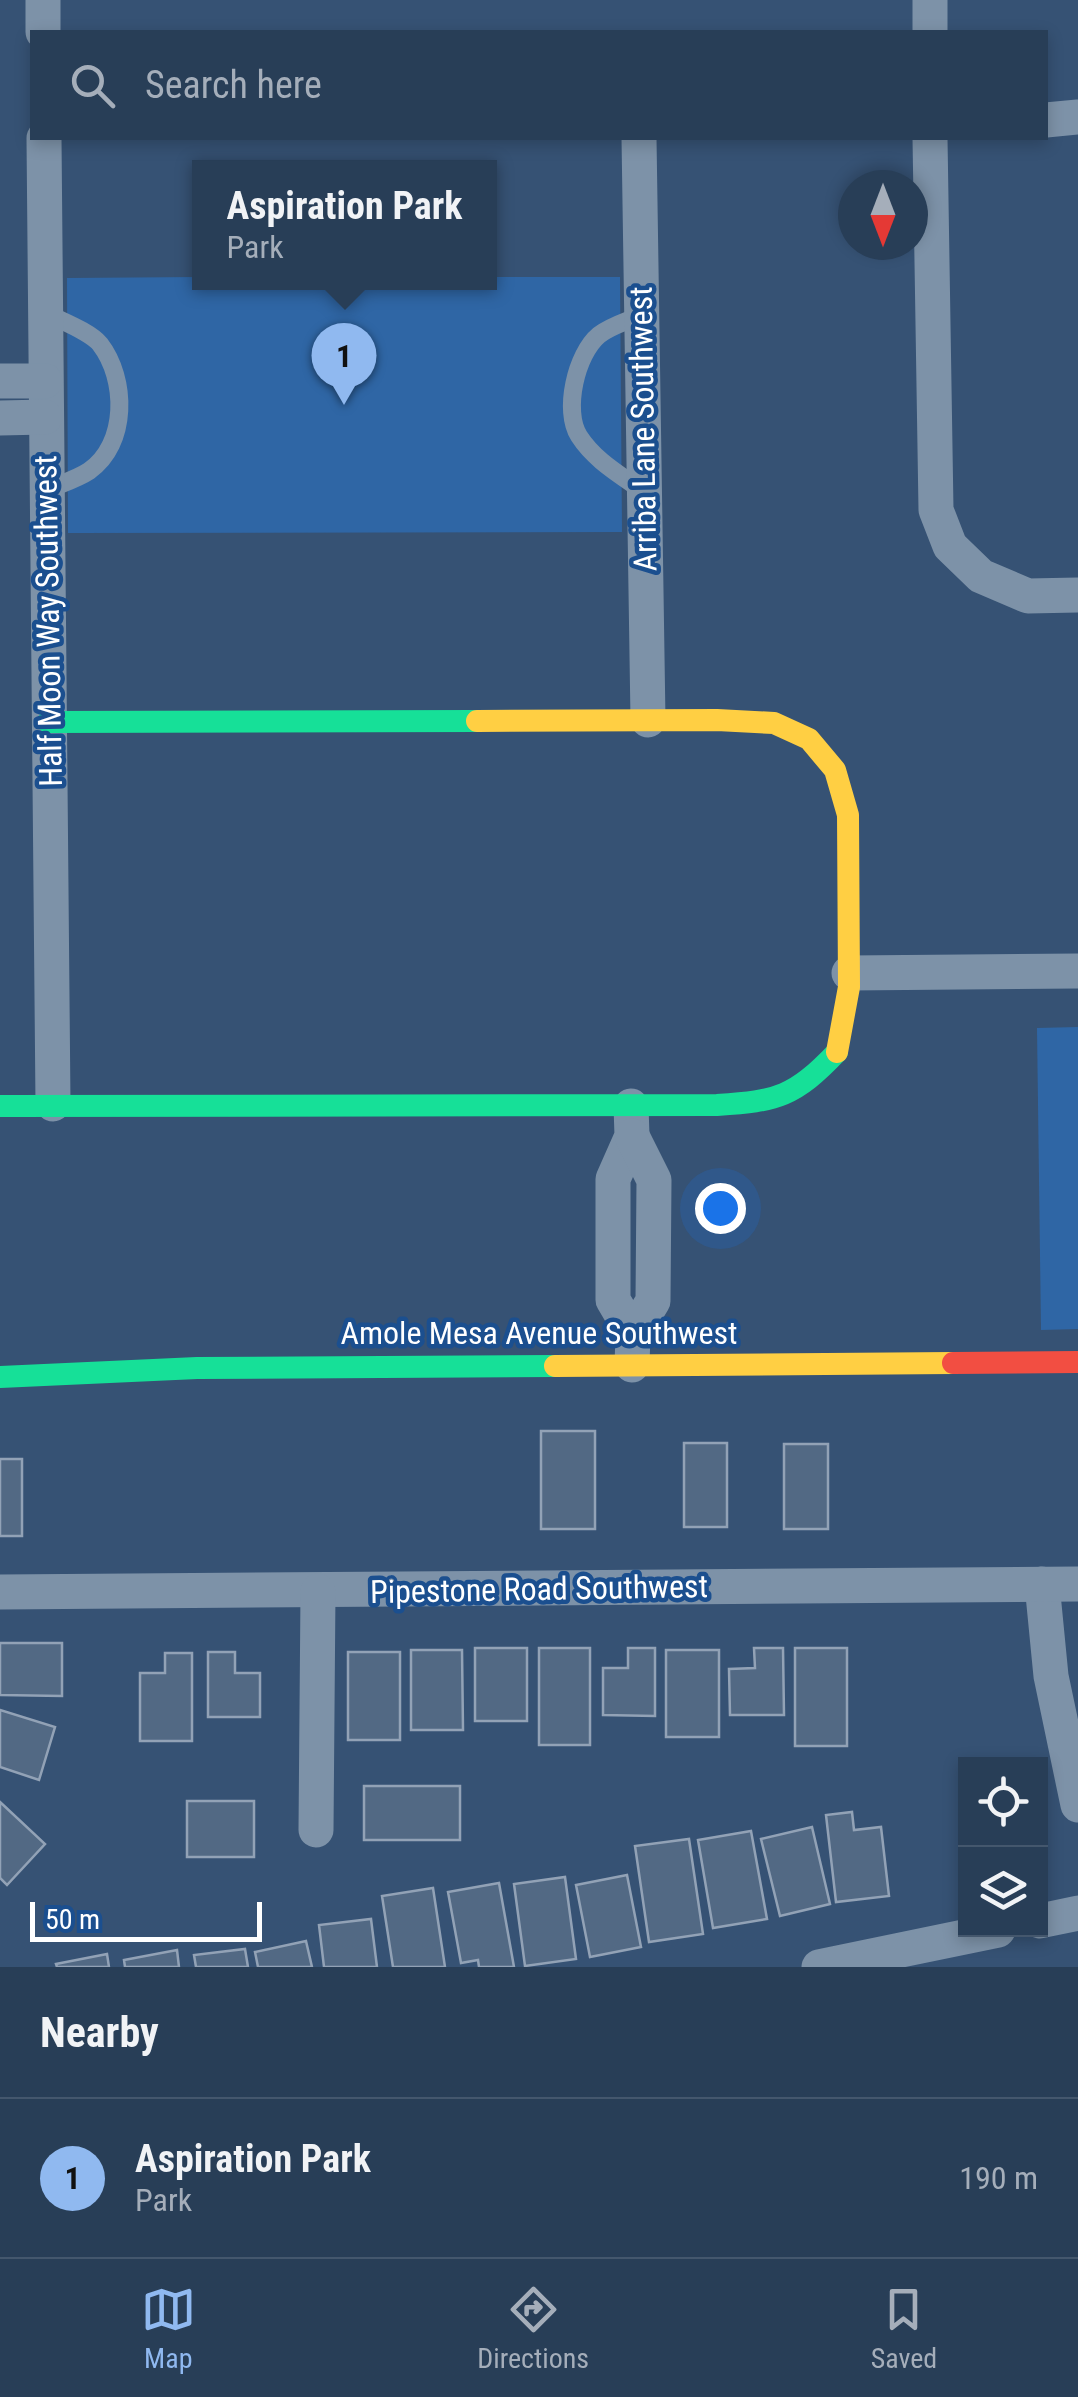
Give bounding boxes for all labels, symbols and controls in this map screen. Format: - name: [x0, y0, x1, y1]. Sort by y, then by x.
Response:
- search box: [30, 30, 1048, 140]
- icon: search: [65, 58, 120, 113]
- text: Search here: [145, 63, 322, 107]
- popup: [192, 160, 497, 290]
- north arrow: [838, 170, 928, 260]
- text: Aspiration Park: [227, 184, 462, 228]
- text: Park: [227, 228, 284, 266]
- street label: Arriba Lane Southwest: [622, 286, 664, 572]
- pin: 1: [312, 322, 376, 405]
- street label: Half Moon Way Southwest: [26, 455, 70, 787]
- your location: [695, 1183, 746, 1234]
- street label: Amole Mesa Avenue Southwest: [340, 1314, 738, 1352]
- street label: Pipestone Road Southwest: [370, 1567, 708, 1611]
- map controls: [958, 1757, 1048, 1937]
- button: locate: [958, 1757, 1048, 1847]
- button: layers: [958, 1847, 1048, 1937]
- scale bar: [30, 1897, 262, 1942]
- text: 50 m: [45, 1903, 100, 1936]
- text: Nearby: [40, 2008, 159, 2057]
- text: Aspiration Park: [135, 2137, 371, 2181]
- text: 1: [64, 2159, 81, 2197]
- text: 190 m: [959, 2159, 1038, 2197]
- text: Park: [135, 2181, 192, 2219]
- tab: Map: [141, 2282, 196, 2375]
- tab: Directions: [477, 2282, 589, 2375]
- tab: Saved: [871, 2282, 937, 2375]

